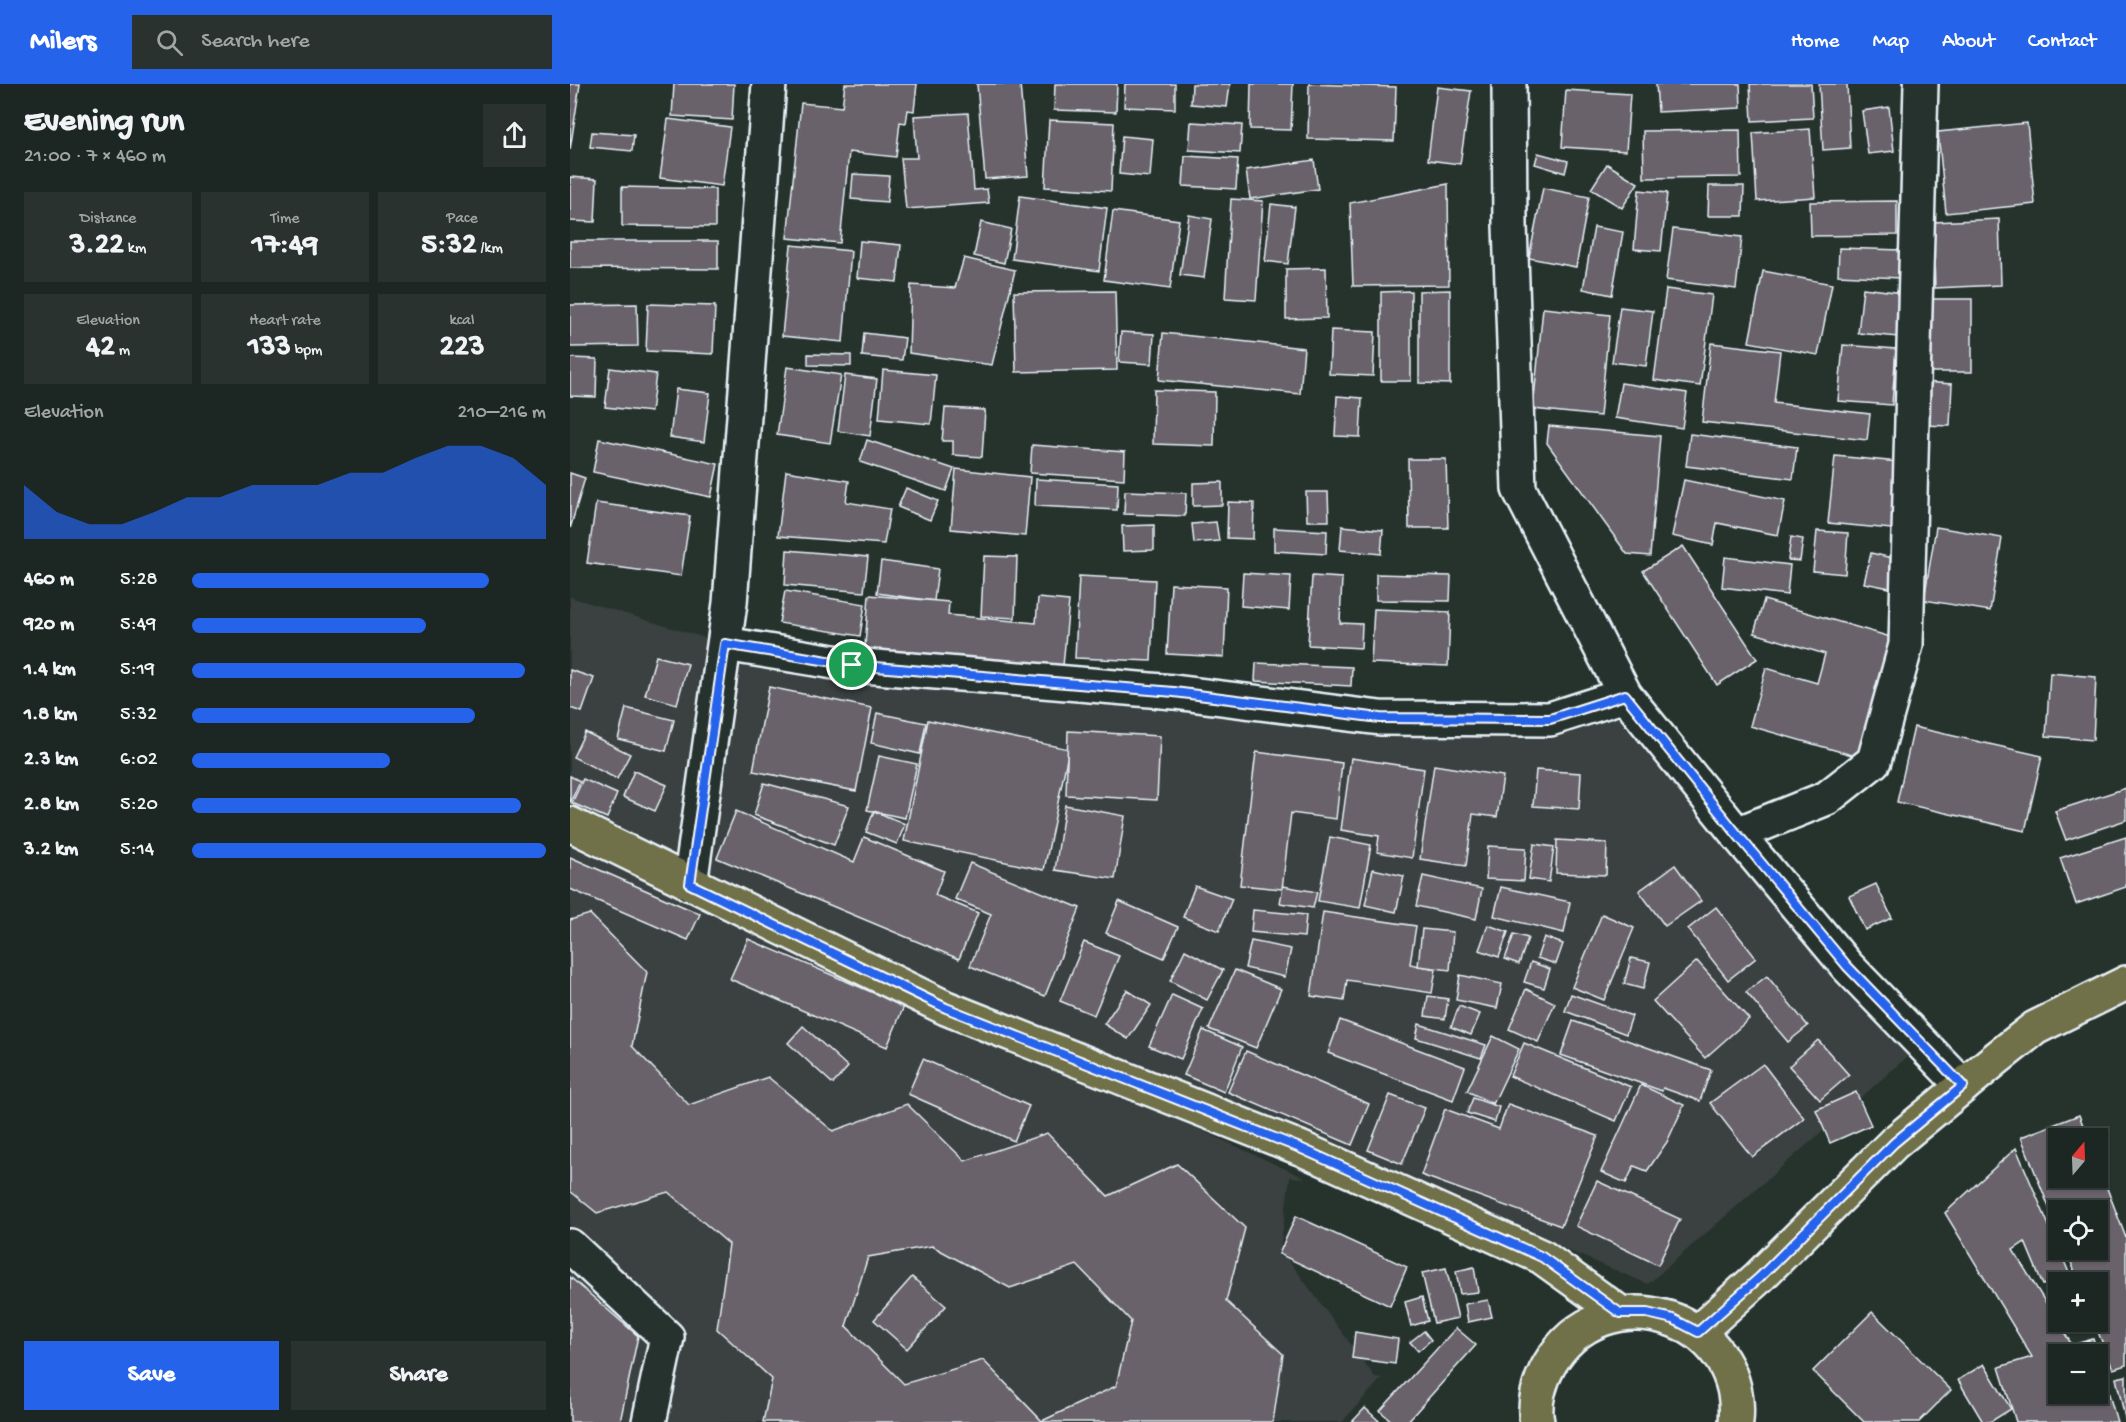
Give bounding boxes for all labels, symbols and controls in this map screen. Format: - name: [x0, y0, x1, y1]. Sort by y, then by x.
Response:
- search box: [132, 15, 552, 69]
- text: Milers: [30, 26, 96, 59]
- icon: search: [153, 26, 186, 59]
- text: Search here: [201, 29, 310, 55]
- text: Home: [1791, 30, 1839, 55]
- text: Map: [1872, 30, 1909, 55]
- text: About: [1942, 30, 1995, 55]
- text: Contact: [2028, 30, 2096, 55]
- text: Evening run: [24, 104, 184, 142]
- button: share: [483, 104, 546, 167]
- text: 21:00 · 7 × 460 m: [24, 146, 166, 169]
- text: Distance: [80, 210, 136, 229]
- text: Time: [270, 210, 300, 229]
- text: Pace: [446, 210, 478, 229]
- text: 3.22: [70, 229, 124, 264]
- text: 17:49: [252, 229, 318, 264]
- text: 5:32: [421, 229, 477, 264]
- text: km: [124, 240, 146, 259]
- text: /km: [477, 240, 503, 259]
- text: Elevation: [76, 312, 140, 331]
- text: Heart rate: [249, 312, 321, 331]
- text: kcal: [450, 312, 474, 331]
- text: 42: [86, 331, 115, 366]
- text: 133: [248, 331, 291, 366]
- text: 223: [440, 331, 485, 366]
- text: m: [115, 342, 130, 361]
- text: bpm: [291, 342, 322, 361]
- text: Elevation: [24, 402, 104, 425]
- text: 210–216 m: [458, 402, 546, 425]
- text: 460 m: [24, 569, 74, 592]
- text: 5:28: [120, 569, 158, 592]
- text: 920 m: [24, 614, 74, 637]
- text: 5:49: [120, 614, 156, 637]
- pin: [826, 639, 877, 690]
- icon: arrive: [835, 648, 868, 681]
- text: 1.4 km: [24, 659, 76, 682]
- text: 5:19: [120, 659, 155, 682]
- text: 1.8 km: [24, 704, 77, 727]
- text: 5:32: [120, 704, 157, 727]
- text: 2.3 km: [24, 749, 78, 772]
- text: 6:02: [120, 749, 158, 772]
- text: 2.8 km: [24, 794, 79, 817]
- text: 5:20: [120, 794, 158, 817]
- text: 3.2 km: [24, 839, 78, 862]
- text: 5:14: [120, 839, 154, 862]
- north arrow: [2048, 1128, 2108, 1188]
- map controls: [2048, 1128, 2108, 1404]
- button: locate: [2048, 1200, 2108, 1260]
- button: +: [2048, 1272, 2108, 1332]
- button: Save: [24, 1341, 279, 1410]
- button: Share: [291, 1341, 546, 1410]
- button: −: [2048, 1344, 2108, 1404]

